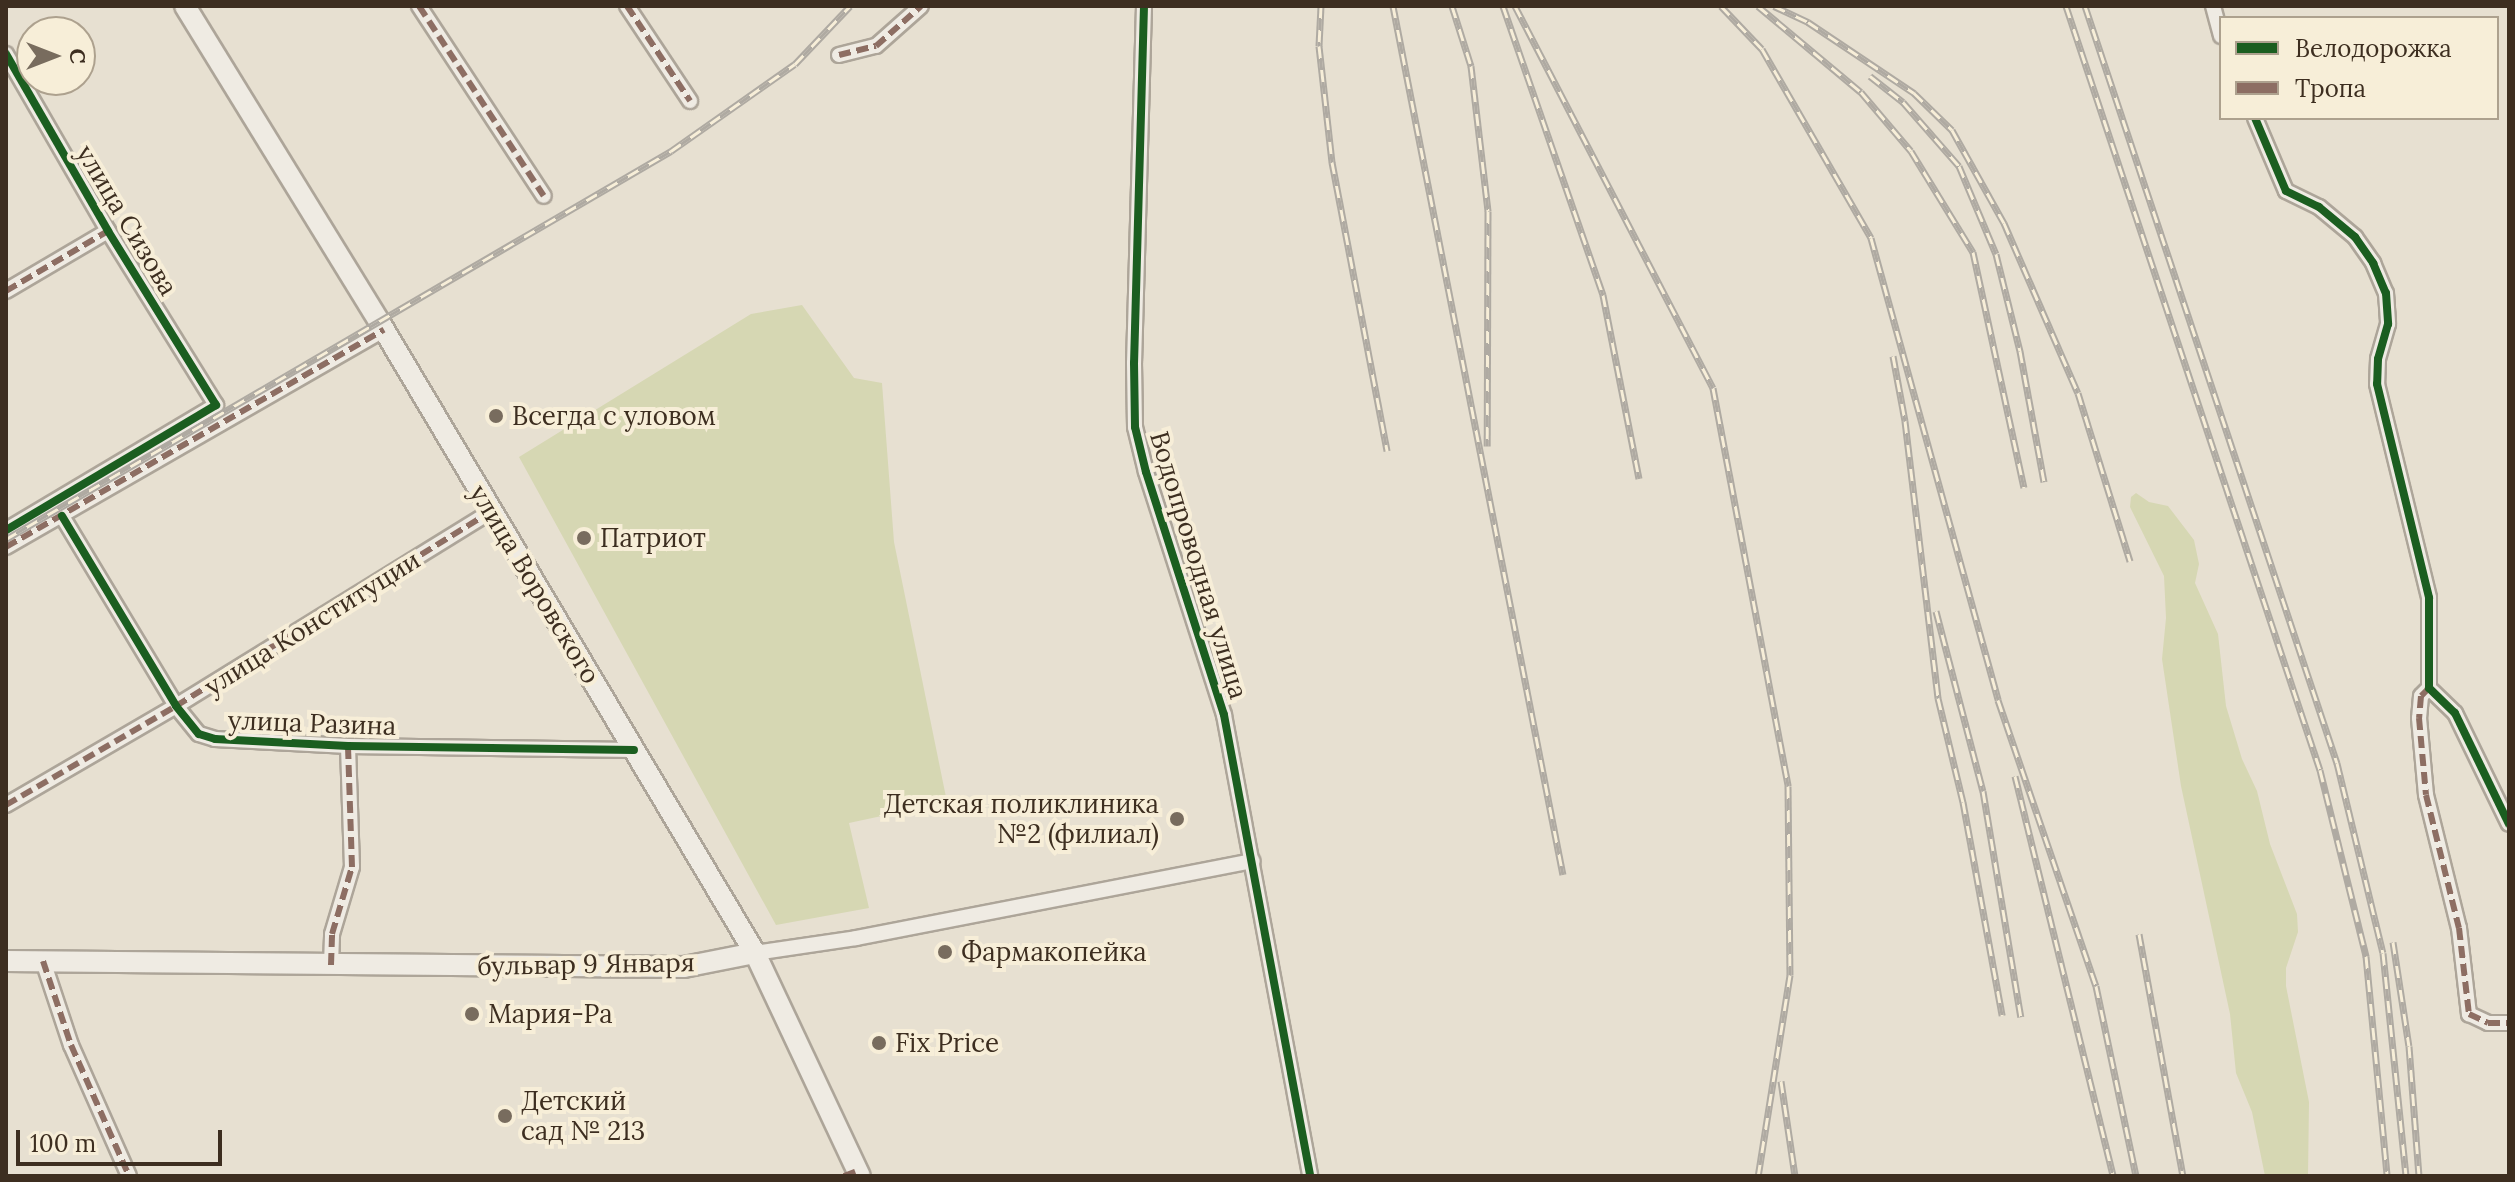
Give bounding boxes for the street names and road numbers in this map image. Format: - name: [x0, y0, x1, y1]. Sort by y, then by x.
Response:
- street label: улица Сизова: [70, 139, 184, 301]
- street label: Водопроводная улица: [1143, 427, 1255, 703]
- street label: улица Воровского: [463, 479, 607, 689]
- street label: улица Конституции: [198, 544, 426, 702]
- street label: улица Разина: [227, 704, 397, 742]
- street label: бульвар 9 Января: [477, 947, 695, 981]

